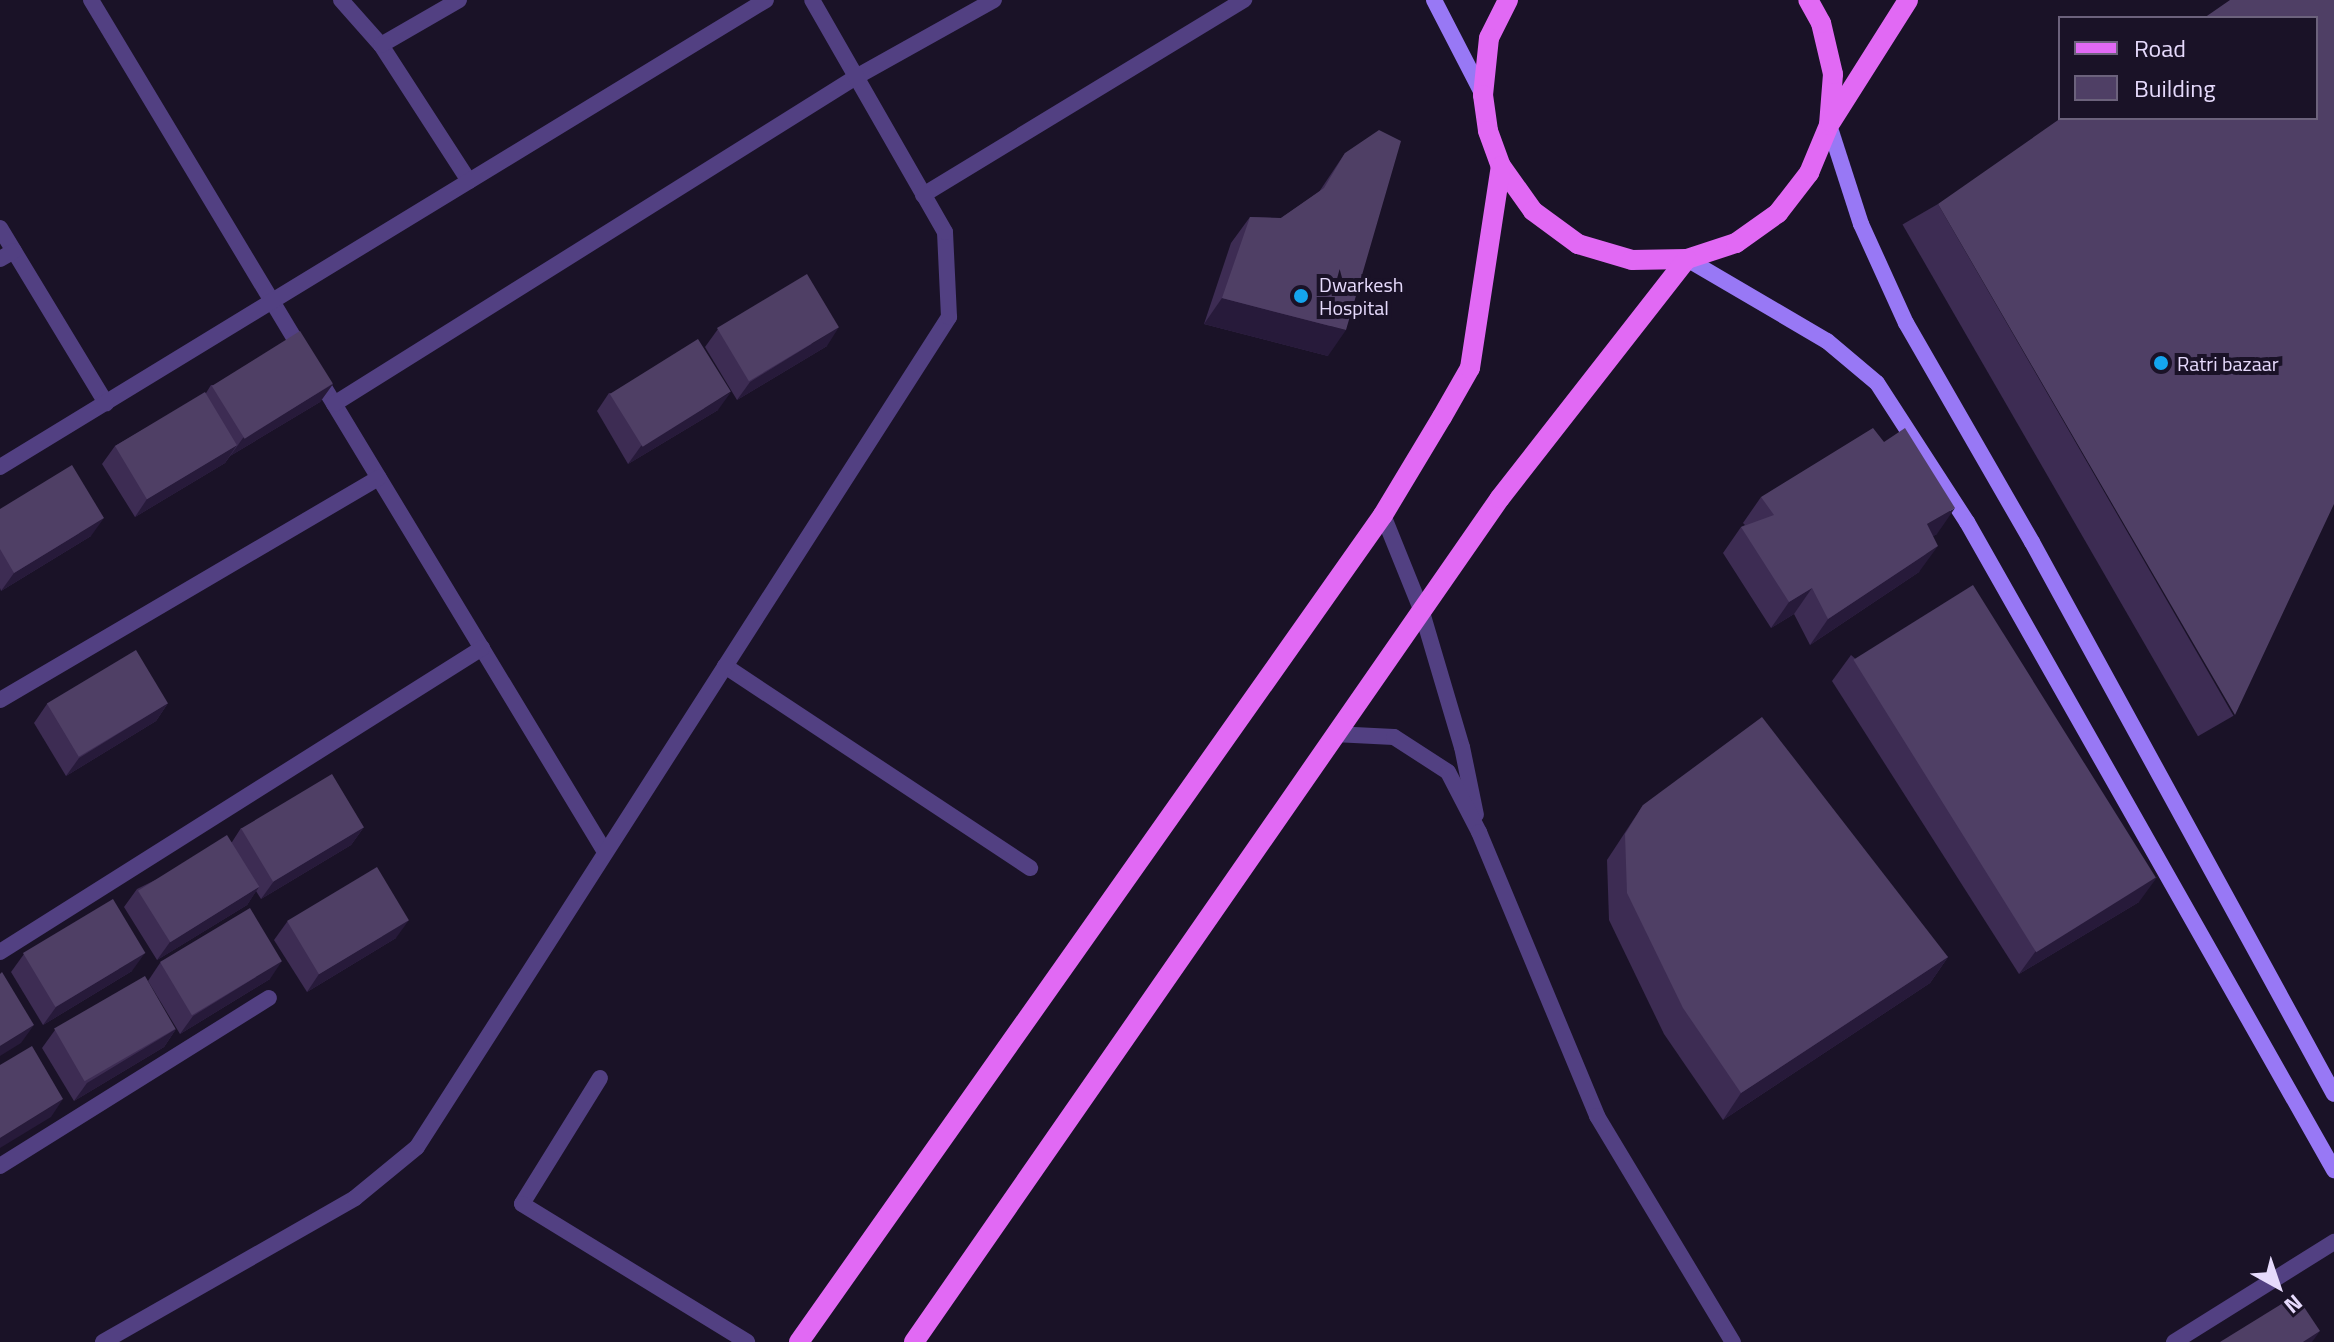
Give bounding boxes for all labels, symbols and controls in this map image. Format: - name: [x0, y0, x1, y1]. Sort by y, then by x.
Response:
- legend: [2058, 16, 2318, 120]
- text: Road: [2134, 30, 2186, 66]
- text: Building: [2134, 70, 2216, 106]
- place label: Dwarkesh Hospital: [1319, 272, 1403, 319]
- marker: Dwarkesh Hospital: [1290, 285, 1312, 307]
- place label: Ratri bazaar: [2177, 351, 2279, 375]
- marker: Ratri bazaar: [2152, 354, 2170, 372]
- north arrow: [2238, 1246, 2318, 1326]
- text: N: [2277, 1286, 2310, 1322]

